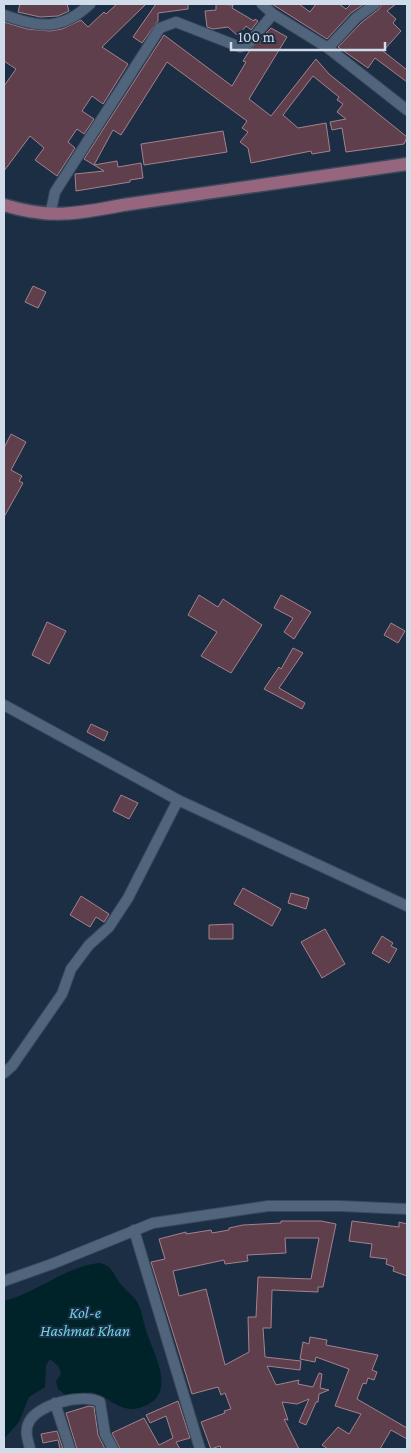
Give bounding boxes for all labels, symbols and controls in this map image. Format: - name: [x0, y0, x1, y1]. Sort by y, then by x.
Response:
- scale bar: [231, 20, 385, 52]
- text: 100 m: [238, 29, 275, 45]
- water label: Kol-e Hashmat Khan: [40, 1304, 130, 1339]

